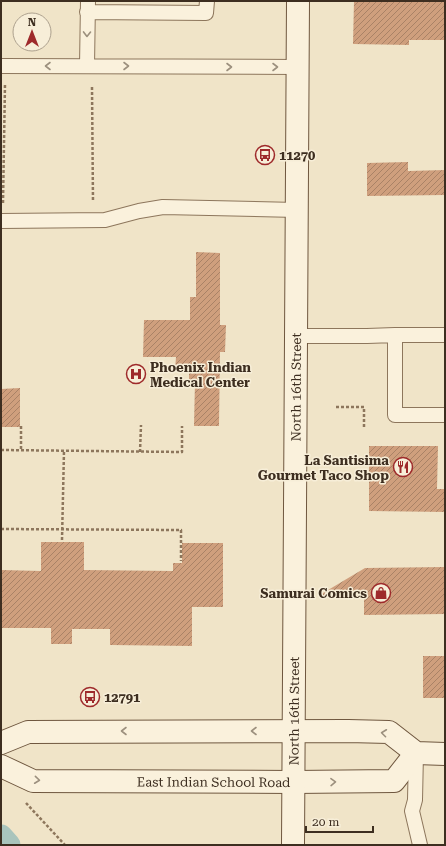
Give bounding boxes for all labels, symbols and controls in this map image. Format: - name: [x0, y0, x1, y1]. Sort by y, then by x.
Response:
- north arrow: [12, 12, 52, 52]
- text: N: [28, 16, 37, 29]
- one-way arrow: [83, 31, 91, 37]
- one-way arrow: [45, 62, 51, 70]
- one-way arrow: [123, 62, 129, 70]
- one-way arrow: [226, 63, 232, 71]
- one-way arrow: [272, 63, 278, 71]
- bus stop icon: 11270: [254, 144, 276, 166]
- place label: 11270: [279, 148, 315, 163]
- street label: North 16th Street: [288, 332, 304, 441]
- place label: Phoenix Indian Medical Center: [150, 360, 251, 390]
- hospital icon: Phoenix Indian Medical Center: [125, 363, 147, 385]
- place label: La Santisima Gourmet Taco Shop: [258, 453, 389, 483]
- restaurant icon: La Santisima Gourmet Taco Shop: [392, 456, 414, 478]
- shop icon: Samurai Comics: [370, 582, 392, 604]
- place label: Samurai Comics: [260, 586, 367, 601]
- street label: North 16th Street: [286, 656, 302, 765]
- bus stop icon: 12791: [79, 686, 101, 708]
- place label: 12791: [104, 690, 140, 705]
- one-way arrow: [121, 727, 127, 735]
- one-way arrow: [251, 727, 257, 735]
- one-way arrow: [381, 729, 387, 738]
- street label: East Indian School Road: [137, 774, 291, 789]
- one-way arrow: [34, 775, 40, 784]
- one-way arrow: [330, 777, 336, 786]
- scale bar: [306, 808, 373, 834]
- text: 20 m: [312, 815, 339, 829]

